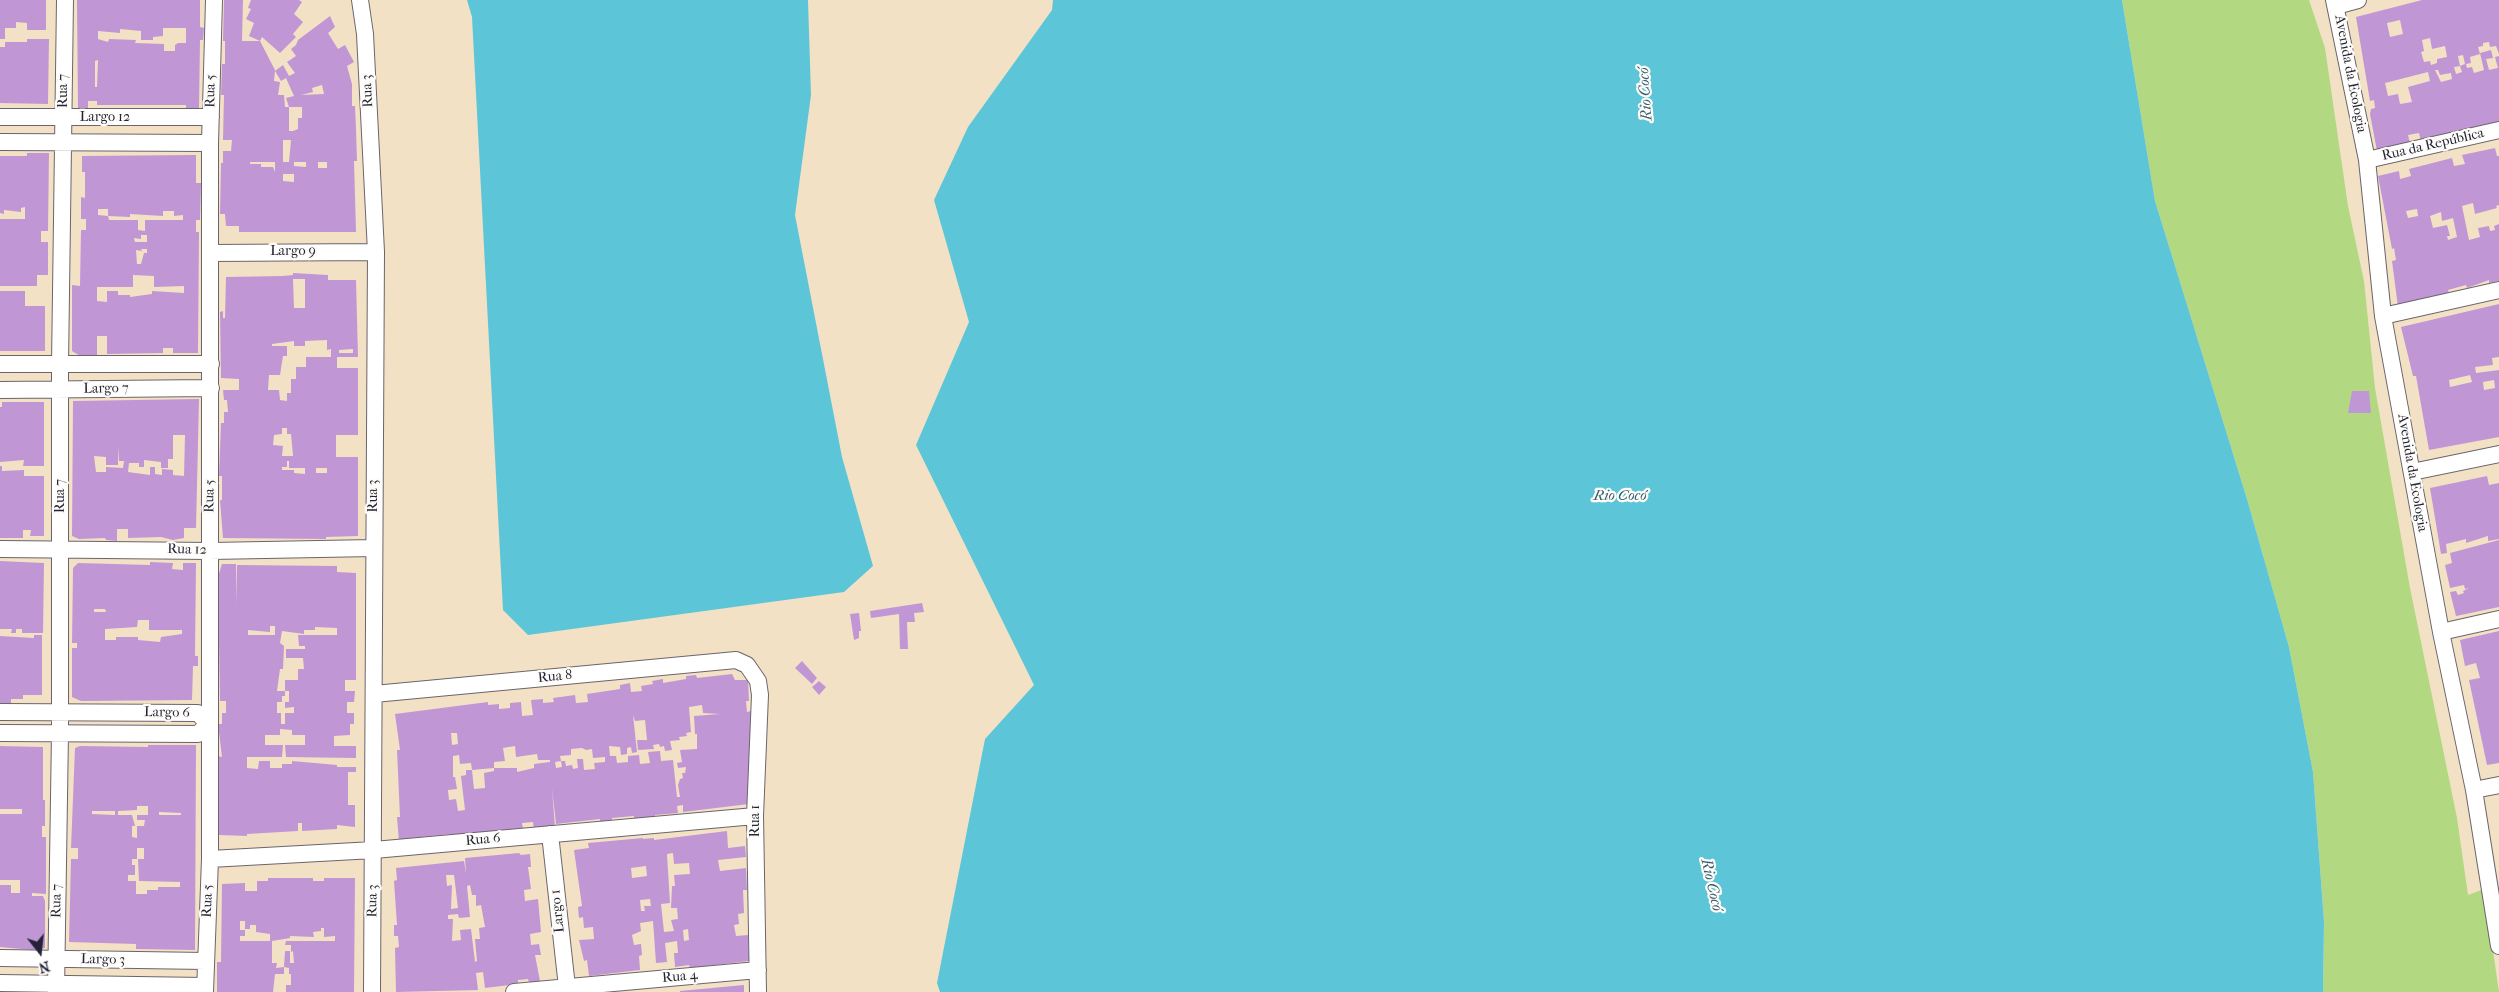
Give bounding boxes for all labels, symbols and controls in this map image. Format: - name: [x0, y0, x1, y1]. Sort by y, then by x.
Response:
- street label: Avenida da Ecologia: [2330, 14, 2370, 134]
- water label: Rio Cocó: [1635, 67, 1657, 121]
- street label: Rua 7: [56, 74, 72, 108]
- street label: Rua 5: [202, 74, 220, 108]
- street label: Rua 3: [359, 74, 377, 108]
- street label: Largo 12: [80, 110, 130, 126]
- street label: Rua da República: [2380, 125, 2486, 165]
- street label: Largo 9: [270, 244, 316, 260]
- street label: Largo 7: [83, 380, 129, 398]
- street label: Avenida da Ecologia: [2393, 413, 2431, 533]
- street label: Rua 7: [53, 479, 69, 513]
- street label: Rua 5: [201, 479, 219, 513]
- street label: Rua 3: [366, 479, 382, 513]
- water label: Rio Cocó: [1593, 487, 1647, 505]
- street label: Rua 12: [167, 541, 207, 559]
- street label: Rua 8: [537, 667, 573, 687]
- street label: Largo 6: [144, 704, 190, 722]
- street label: Rua 1: [748, 805, 764, 837]
- street label: Rua 6: [465, 830, 501, 850]
- water label: Rio Cocó: [1696, 857, 1726, 913]
- street label: Rua 7: [48, 884, 66, 918]
- street label: Rua 5: [199, 884, 217, 918]
- street label: Rua 3: [364, 884, 382, 918]
- street label: Largo 1: [547, 889, 569, 933]
- north arrow: [15, 927, 65, 977]
- street label: Largo 3: [81, 951, 125, 969]
- text: N: [37, 957, 52, 977]
- street label: Rua 4: [662, 967, 698, 987]

